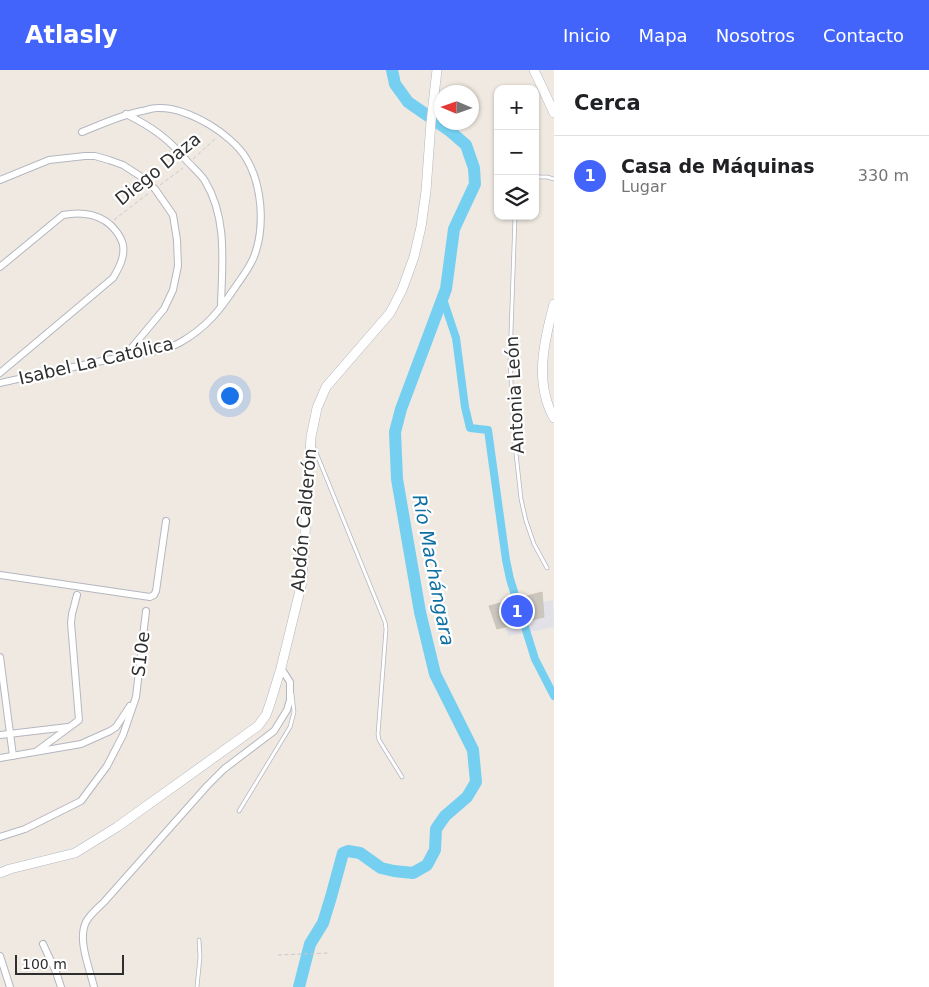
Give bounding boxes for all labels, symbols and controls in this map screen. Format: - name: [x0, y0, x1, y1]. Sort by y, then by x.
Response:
- text: Atlasly: [25, 21, 118, 49]
- text: Inicio: [563, 25, 611, 46]
- text: Mapa: [639, 25, 688, 46]
- text: Nosotros: [716, 25, 795, 46]
- text: Contacto: [823, 25, 904, 46]
- north arrow: [434, 85, 479, 130]
- map controls: [494, 85, 539, 220]
- button: +: [494, 85, 539, 130]
- text: Cerca: [574, 91, 641, 115]
- street label: Diego Daza: [111, 128, 204, 209]
- button: −: [494, 130, 539, 175]
- text: Casa de Máquinas: [621, 155, 815, 177]
- text: 1: [584, 166, 596, 185]
- text: 330 m: [858, 166, 909, 185]
- button: layers: [494, 175, 539, 220]
- text: Lugar: [621, 177, 666, 196]
- street label: Isabel La Católica: [16, 332, 175, 389]
- street label: Antonia León: [501, 335, 528, 455]
- your location: [217, 383, 243, 409]
- street label: Abdón Calderón: [287, 447, 320, 593]
- water label: Río Machángara: [409, 493, 459, 647]
- pin: 1: [501, 592, 533, 630]
- street label: S10e: [127, 630, 154, 678]
- scale bar: [15, 952, 124, 975]
- text: 100 m: [22, 956, 67, 972]

